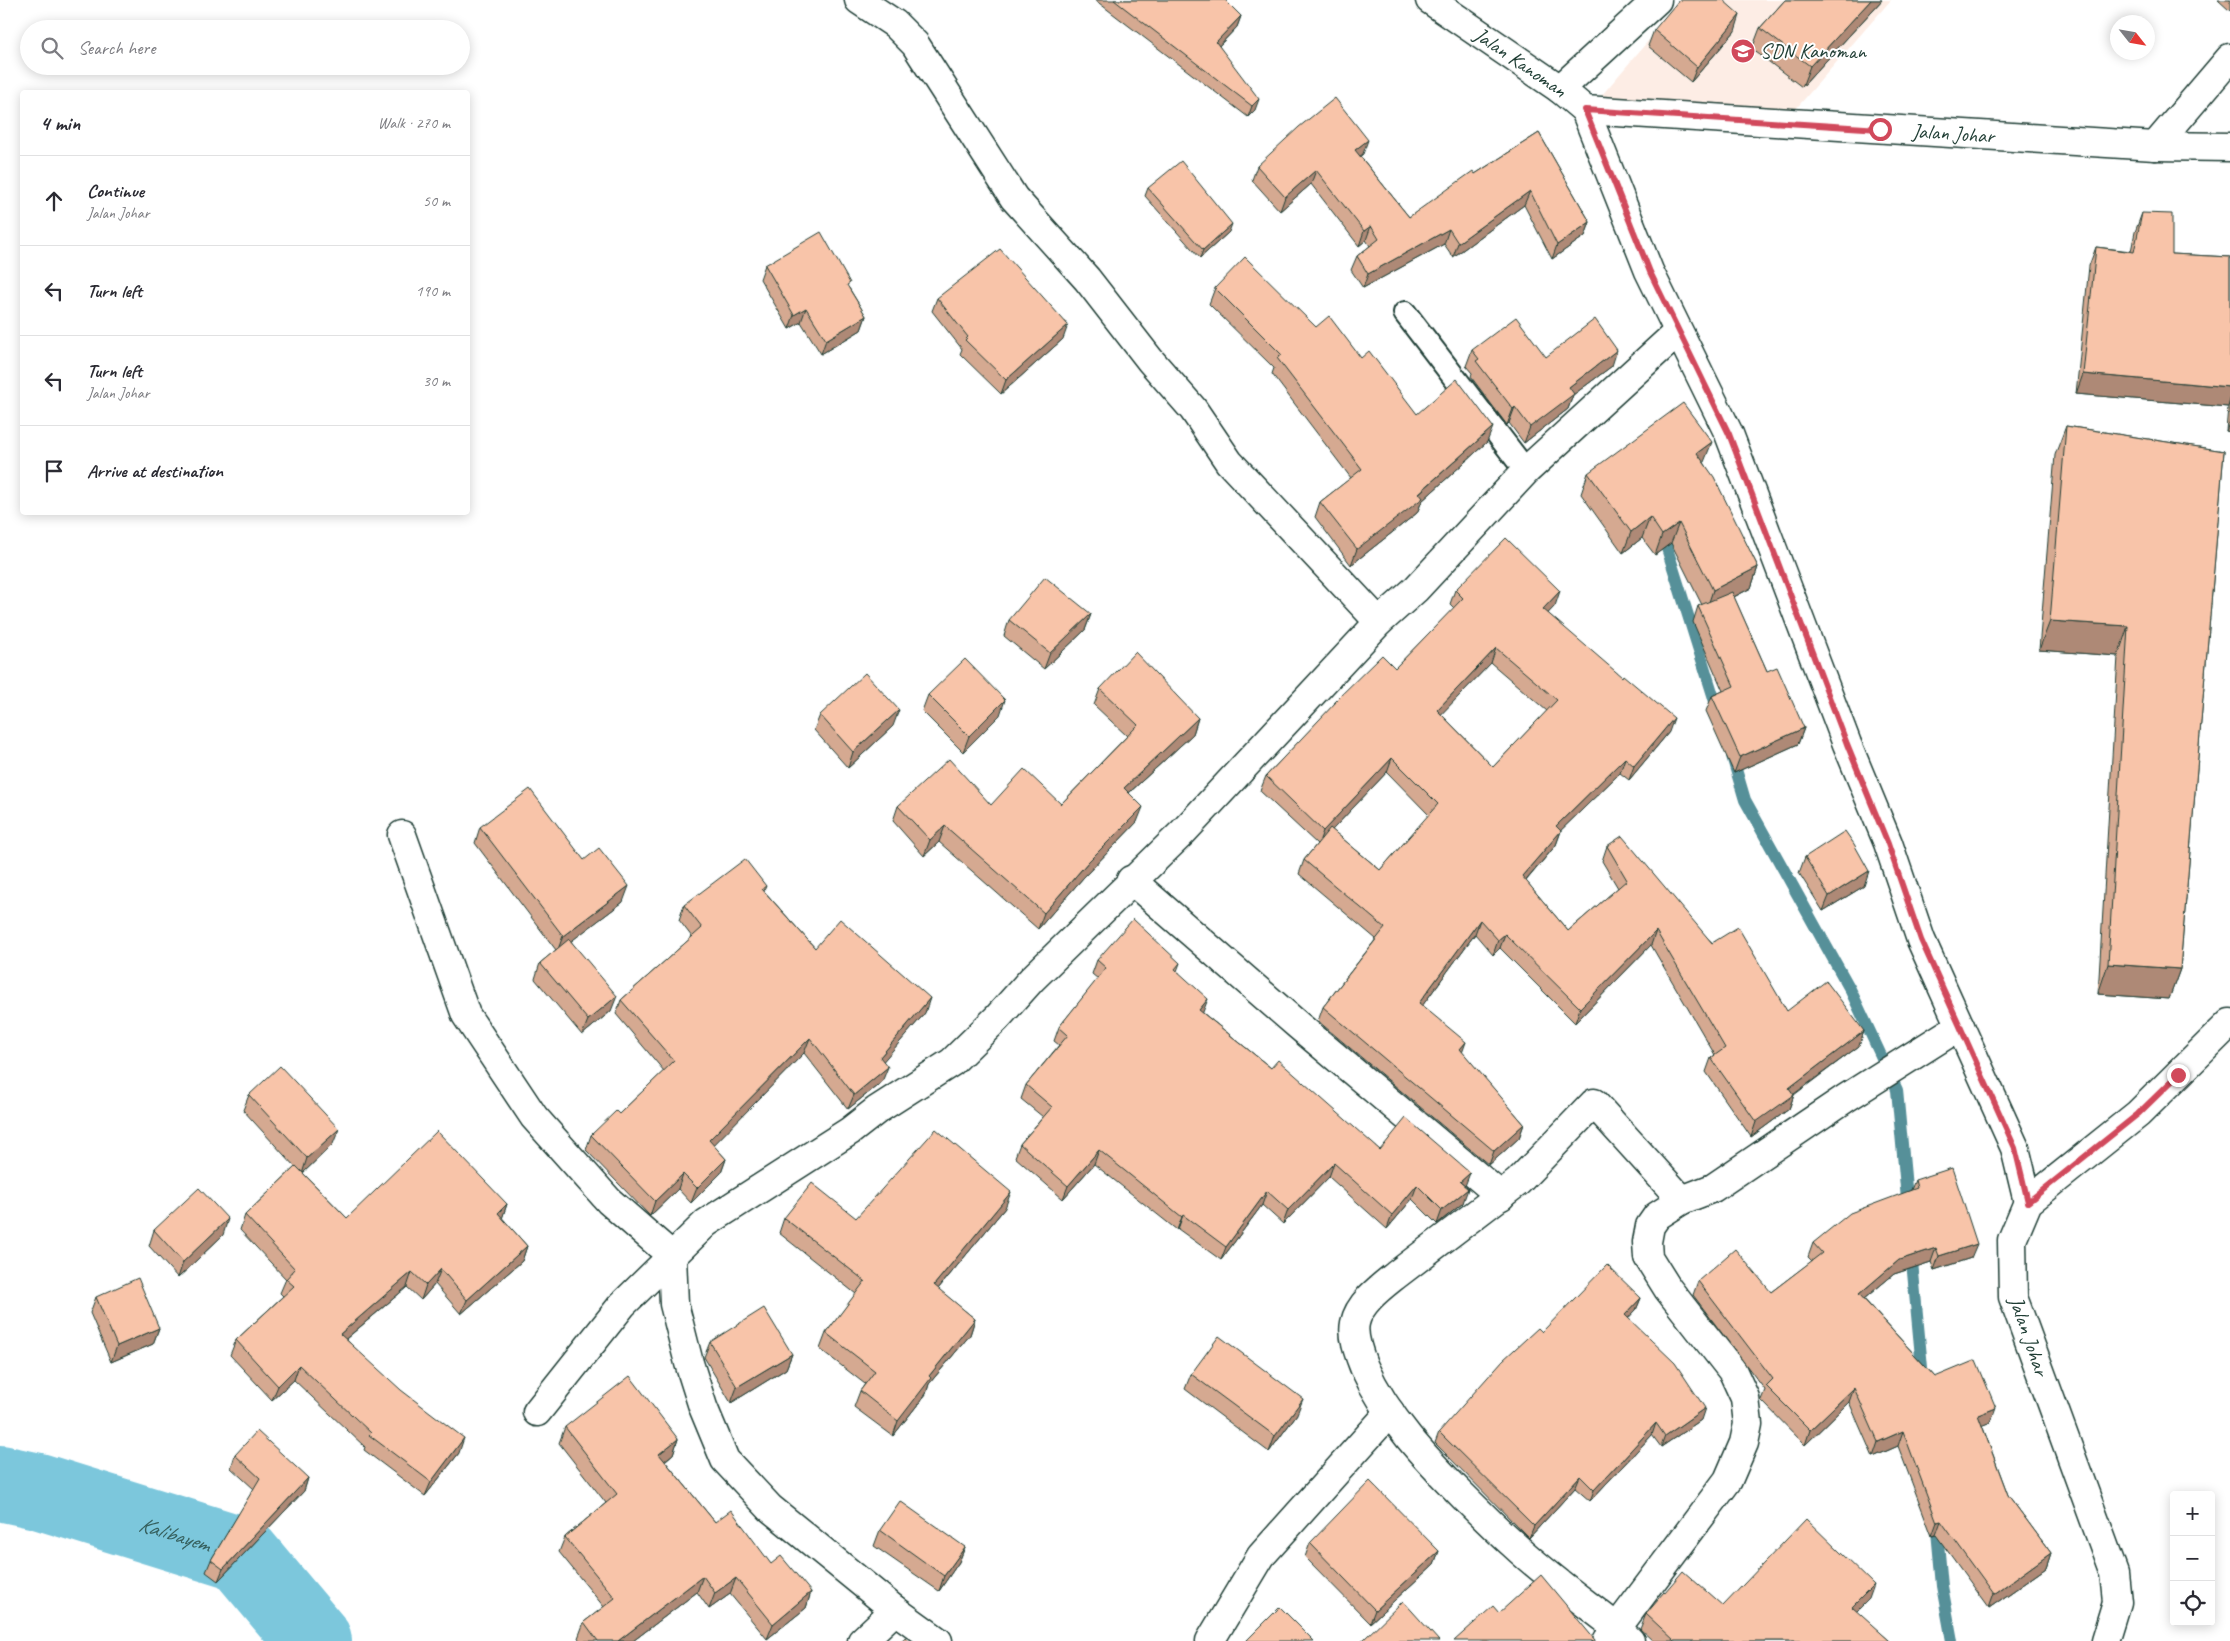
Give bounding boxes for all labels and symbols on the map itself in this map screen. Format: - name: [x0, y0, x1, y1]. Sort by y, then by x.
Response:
- north arrow: [2110, 15, 2155, 60]
- street label: Jalan Kanoman: [1469, 21, 1573, 103]
- school or university icon: SDN Kanoman: [1730, 38, 1756, 64]
- place label: SDN Kanoman: [1760, 38, 1867, 64]
- route start: [1869, 118, 1892, 141]
- street label: Jalan Johar: [1910, 118, 1997, 149]
- route end: [2167, 1064, 2190, 1087]
- street label: Jalan Johar: [2003, 1292, 2055, 1381]
- water label: Kalibayem: [135, 1510, 216, 1559]

